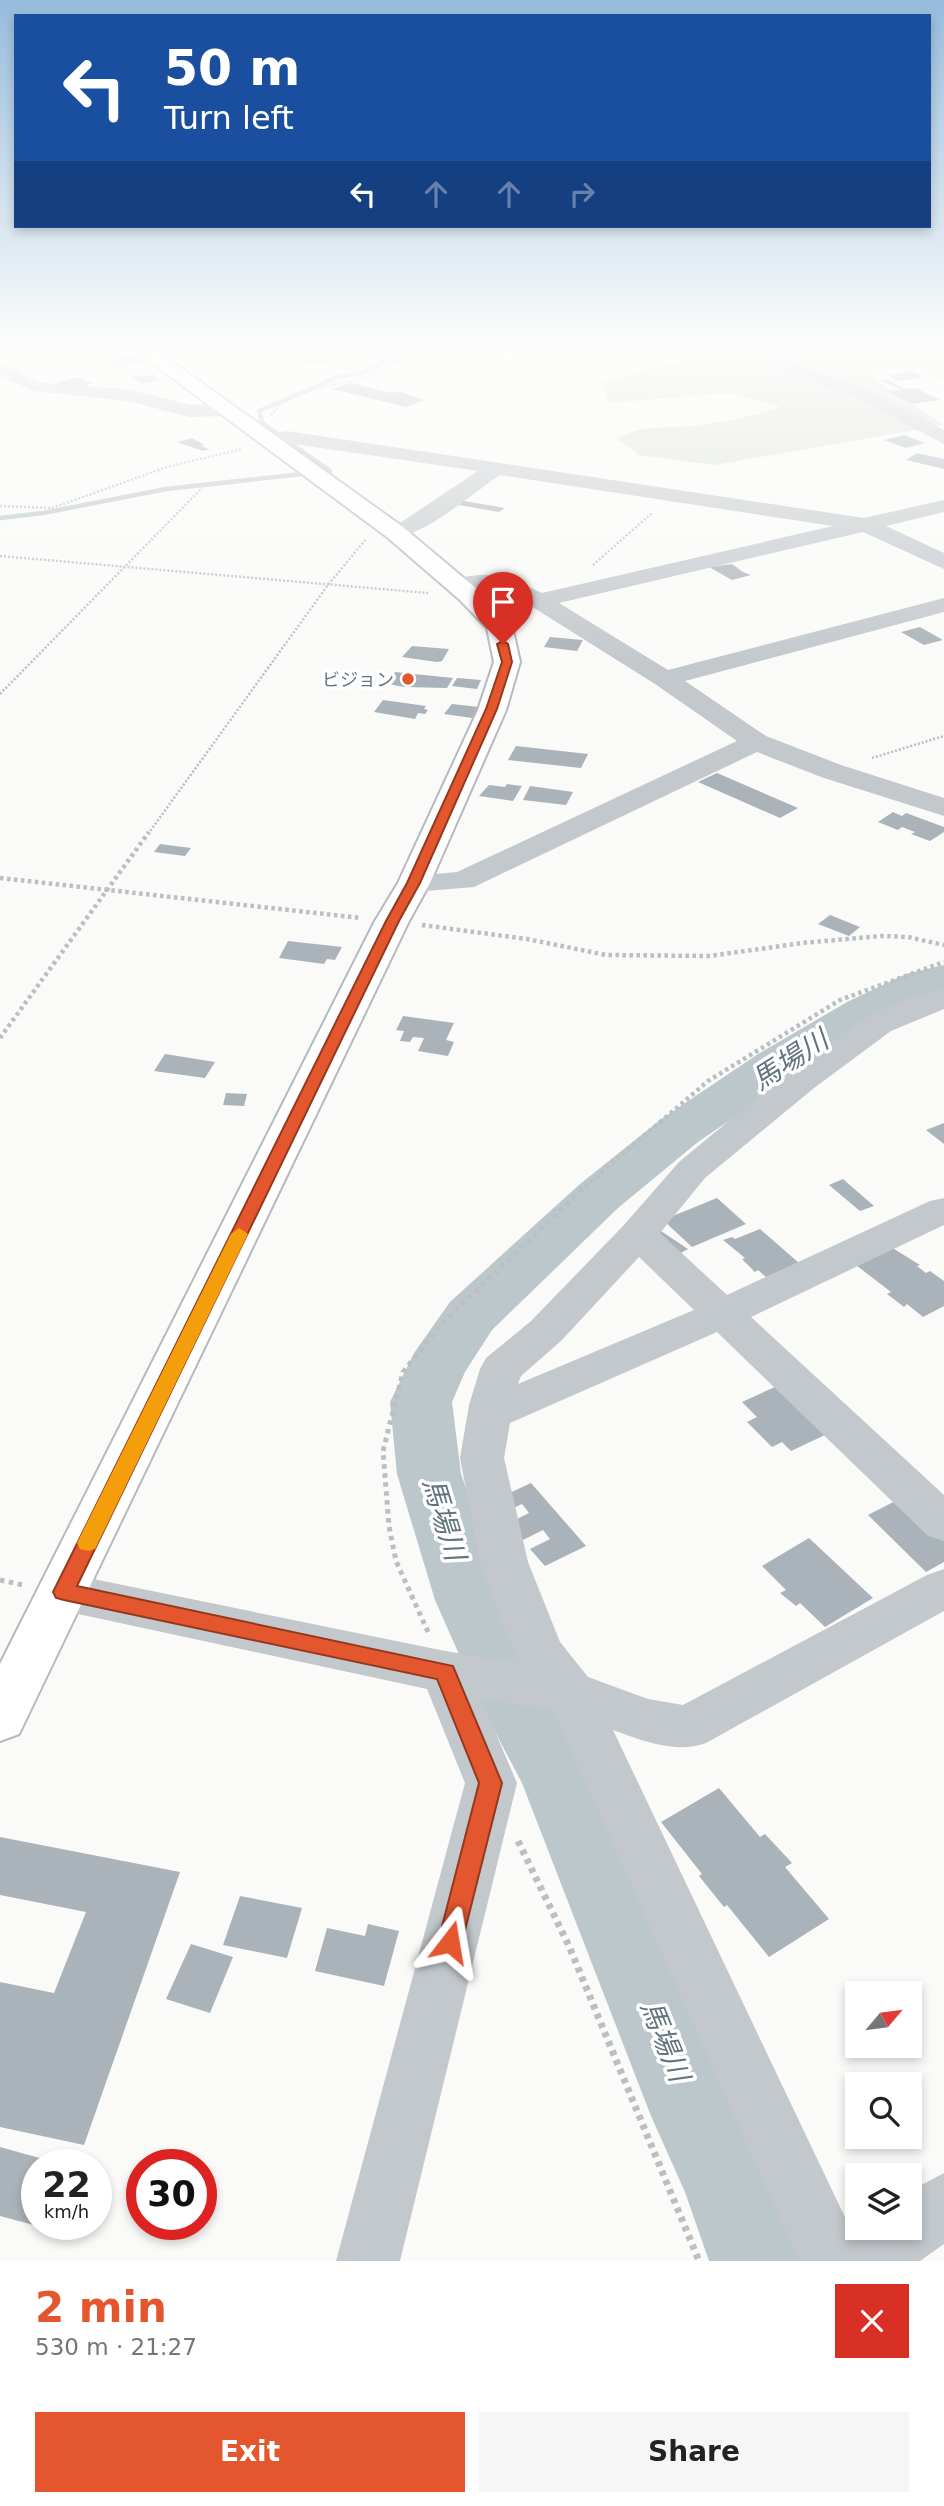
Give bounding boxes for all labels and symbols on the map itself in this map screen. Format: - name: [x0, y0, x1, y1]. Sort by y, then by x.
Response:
- pin: [473, 572, 533, 644]
- place label: ビジョン: [322, 669, 394, 690]
- marker: ビジョン: [400, 671, 416, 687]
- water label: 馬場川: [746, 1022, 837, 1097]
- water label: 馬場川: [416, 1474, 473, 1567]
- position arrow: [413, 1905, 487, 1979]
- north arrow: [845, 1981, 922, 2058]
- water label: 馬場川: [634, 1996, 697, 2089]
- speed limit sign: 30: [126, 2149, 217, 2240]

